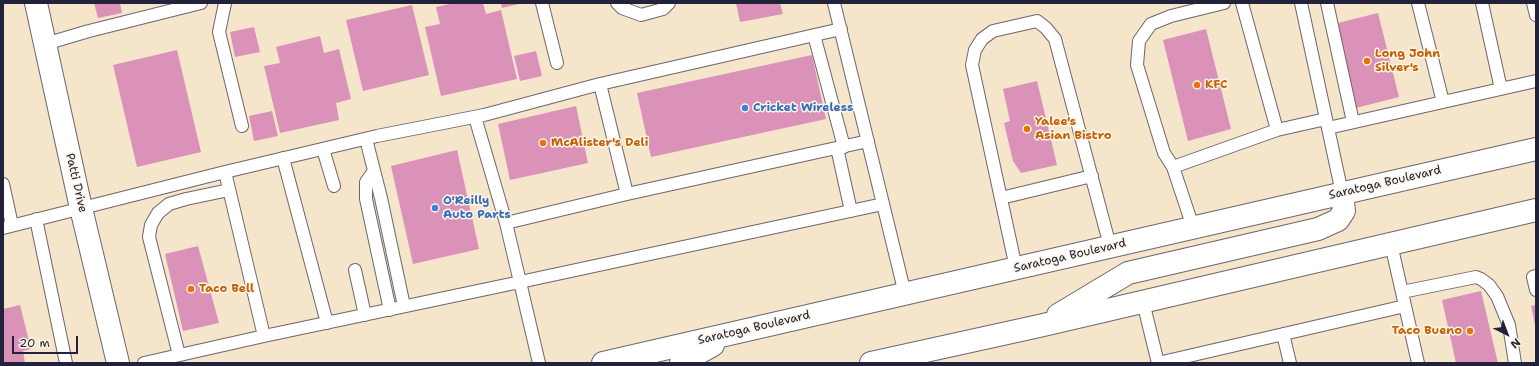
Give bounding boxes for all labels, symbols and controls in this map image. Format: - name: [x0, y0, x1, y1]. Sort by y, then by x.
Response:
- place label: Long John Silver's: [1375, 47, 1440, 75]
- marker: Long John Silver's: [1362, 56, 1372, 66]
- place label: KFC: [1205, 78, 1227, 92]
- marker: KFC: [1192, 80, 1202, 90]
- place label: Cricket Wireless: [753, 101, 853, 115]
- marker: Cricket Wireless: [740, 103, 750, 113]
- place label: Yalee's Asian Bistro: [1035, 115, 1112, 143]
- marker: Yalee's Asian Bistro: [1022, 124, 1032, 134]
- place label: McAlister's Deli: [551, 136, 648, 150]
- marker: McAlister's Deli: [538, 138, 548, 148]
- street label: Patti Drive: [62, 152, 90, 214]
- street label: Saratoga Boulevard: [1328, 163, 1442, 203]
- place label: O'Reilly Auto Parts: [443, 194, 511, 222]
- marker: O'Reilly Auto Parts: [430, 203, 440, 213]
- street label: Saratoga Boulevard: [1013, 236, 1127, 276]
- place label: Taco Bell: [199, 282, 254, 296]
- marker: Taco Bell: [186, 284, 196, 294]
- street label: Saratoga Boulevard: [697, 308, 811, 348]
- north arrow: [1487, 314, 1527, 354]
- place label: Taco Bueno: [1392, 324, 1462, 338]
- marker: Taco Bueno: [1465, 326, 1475, 336]
- scale bar: [14, 328, 80, 354]
- text: 20 m: [19, 335, 50, 351]
- text: N: [1507, 335, 1524, 352]

